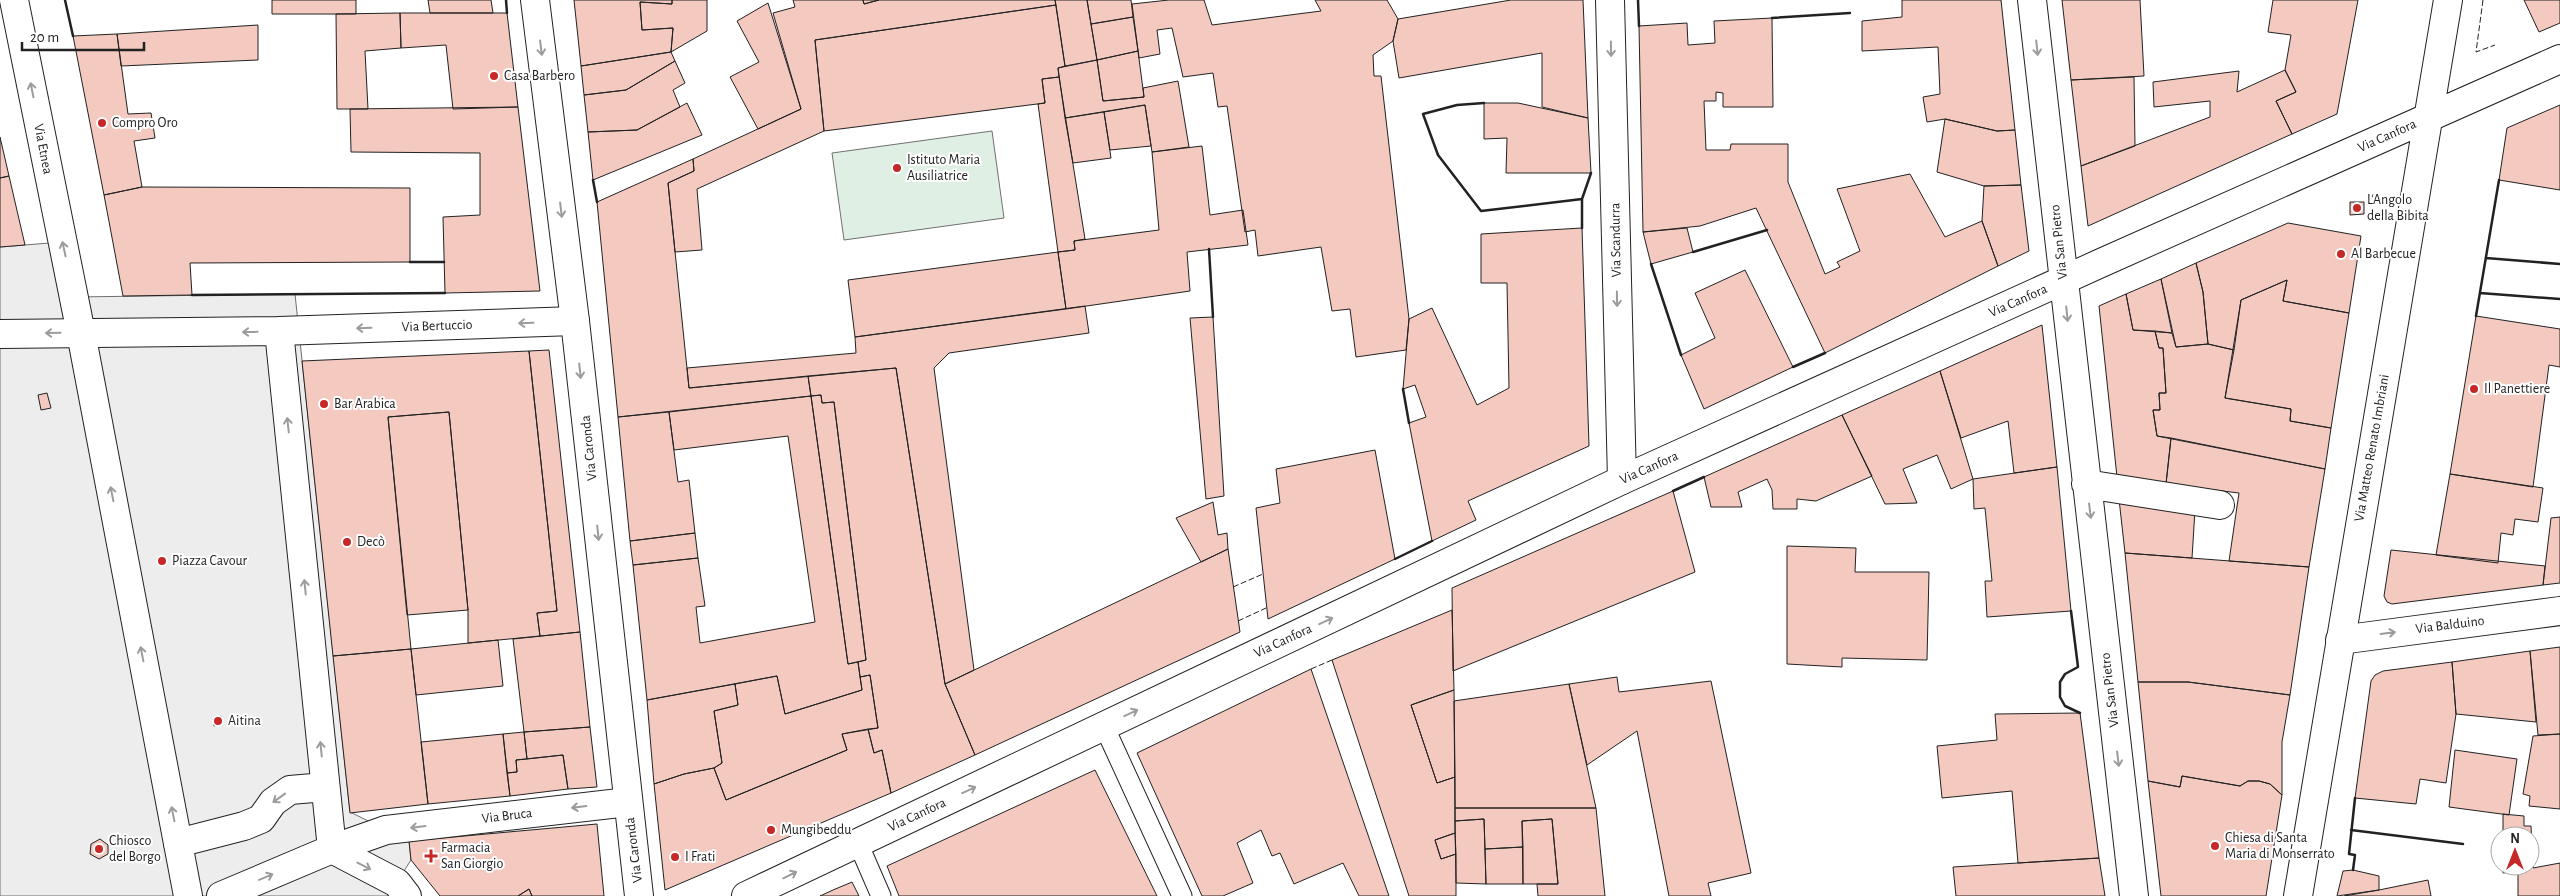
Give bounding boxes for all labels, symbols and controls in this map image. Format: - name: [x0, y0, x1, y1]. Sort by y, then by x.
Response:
- scale bar: [22, 20, 145, 52]
- text: 20 m: [30, 30, 59, 45]
- one-way arrow: [536, 40, 546, 56]
- one-way arrow: [1606, 40, 1616, 56]
- one-way arrow: [2032, 40, 2042, 56]
- place label: Casa Barbero: [504, 69, 575, 83]
- marker: Casa Barbero: [488, 70, 500, 82]
- one-way arrow: [26, 83, 36, 99]
- place label: Compro Oro: [112, 116, 178, 130]
- marker: Compro Oro: [96, 117, 108, 129]
- street label: Via Canfora: [2356, 117, 2419, 155]
- street label: Via Etnea: [31, 123, 55, 176]
- place label: Istituto Maria Ausiliatrice: [907, 153, 981, 183]
- marker: Istituto Maria Ausiliatrice: [891, 162, 903, 174]
- place label: L'Angolo della Bibita: [2367, 193, 2429, 223]
- one-way arrow: [556, 201, 566, 217]
- street label: Via Scandurra: [1608, 202, 1624, 278]
- marker: L'Angolo della Bibita: [2351, 202, 2363, 214]
- street label: Via San Pietro: [2048, 204, 2070, 280]
- one-way arrow: [59, 242, 68, 258]
- place label: Al Barbecue: [2351, 247, 2416, 261]
- marker: Al Barbecue: [2335, 248, 2347, 260]
- street label: Via Canfora: [1987, 282, 2050, 320]
- one-way arrow: [1612, 290, 1622, 306]
- one-way arrow: [2062, 306, 2072, 322]
- street label: Via Bertuccio: [401, 318, 473, 334]
- one-way arrow: [518, 318, 534, 328]
- one-way arrow: [356, 324, 372, 333]
- one-way arrow: [243, 327, 259, 337]
- one-way arrow: [45, 328, 62, 338]
- one-way arrow: [575, 363, 585, 379]
- street label: Via Matteo Renato Imbriani: [2352, 373, 2392, 523]
- place label: Il Panettiere: [2484, 382, 2550, 396]
- marker: Il Panettiere: [2468, 383, 2480, 395]
- place label: Bar Arabica: [334, 397, 396, 411]
- marker: Bar Arabica: [318, 398, 330, 410]
- street label: Via Caronda: [579, 414, 599, 481]
- one-way arrow: [284, 418, 293, 434]
- street label: Via Canfora: [1618, 449, 1681, 487]
- one-way arrow: [107, 487, 116, 503]
- one-way arrow: [2085, 502, 2095, 518]
- one-way arrow: [593, 524, 603, 540]
- place label: Decò: [357, 535, 385, 549]
- marker: Decò: [341, 536, 353, 548]
- place label: Piazza Cavour: [172, 554, 248, 568]
- marker: Piazza Cavour: [156, 555, 168, 567]
- one-way arrow: [300, 579, 310, 595]
- street label: Via Balduino: [2415, 614, 2485, 636]
- one-way arrow: [1318, 616, 1333, 626]
- street label: Via Canfora: [1252, 621, 1315, 661]
- one-way arrow: [2380, 628, 2396, 638]
- one-way arrow: [137, 647, 147, 663]
- street label: Via San Pietro: [2098, 652, 2122, 728]
- one-way arrow: [1123, 708, 1138, 717]
- place label: Aitina: [228, 714, 262, 728]
- marker: Aitina: [212, 715, 224, 727]
- one-way arrow: [316, 741, 326, 757]
- one-way arrow: [2113, 751, 2123, 767]
- one-way arrow: [961, 785, 976, 794]
- one-way arrow: [272, 793, 286, 803]
- street label: Via Canfora: [886, 795, 949, 835]
- one-way arrow: [572, 802, 588, 812]
- one-way arrow: [167, 806, 177, 822]
- street label: Via Bruca: [481, 806, 534, 826]
- street label: Via Caronda: [623, 816, 645, 884]
- one-way arrow: [410, 822, 426, 832]
- place label: Mungibeddu: [781, 823, 852, 837]
- marker: Mungibeddu: [765, 824, 777, 836]
- north arrow: [2490, 826, 2540, 876]
- place label: Chiesa di Santa Maria di Monserrato: [2225, 831, 2335, 861]
- text: N: [2510, 832, 2520, 846]
- place label: Chiosco del Borgo: [109, 834, 161, 864]
- marker: Chiesa di Santa Maria di Monserrato: [2209, 840, 2221, 852]
- place label: Farmacia San Giorgio: [441, 841, 503, 871]
- marker: Chiosco del Borgo: [93, 843, 105, 855]
- marker: Farmacia San Giorgio: [425, 850, 437, 862]
- place label: I Frati: [685, 850, 715, 864]
- marker: I Frati: [669, 851, 681, 863]
- one-way arrow: [356, 862, 371, 871]
- one-way arrow: [782, 870, 797, 879]
- one-way arrow: [258, 872, 273, 881]

